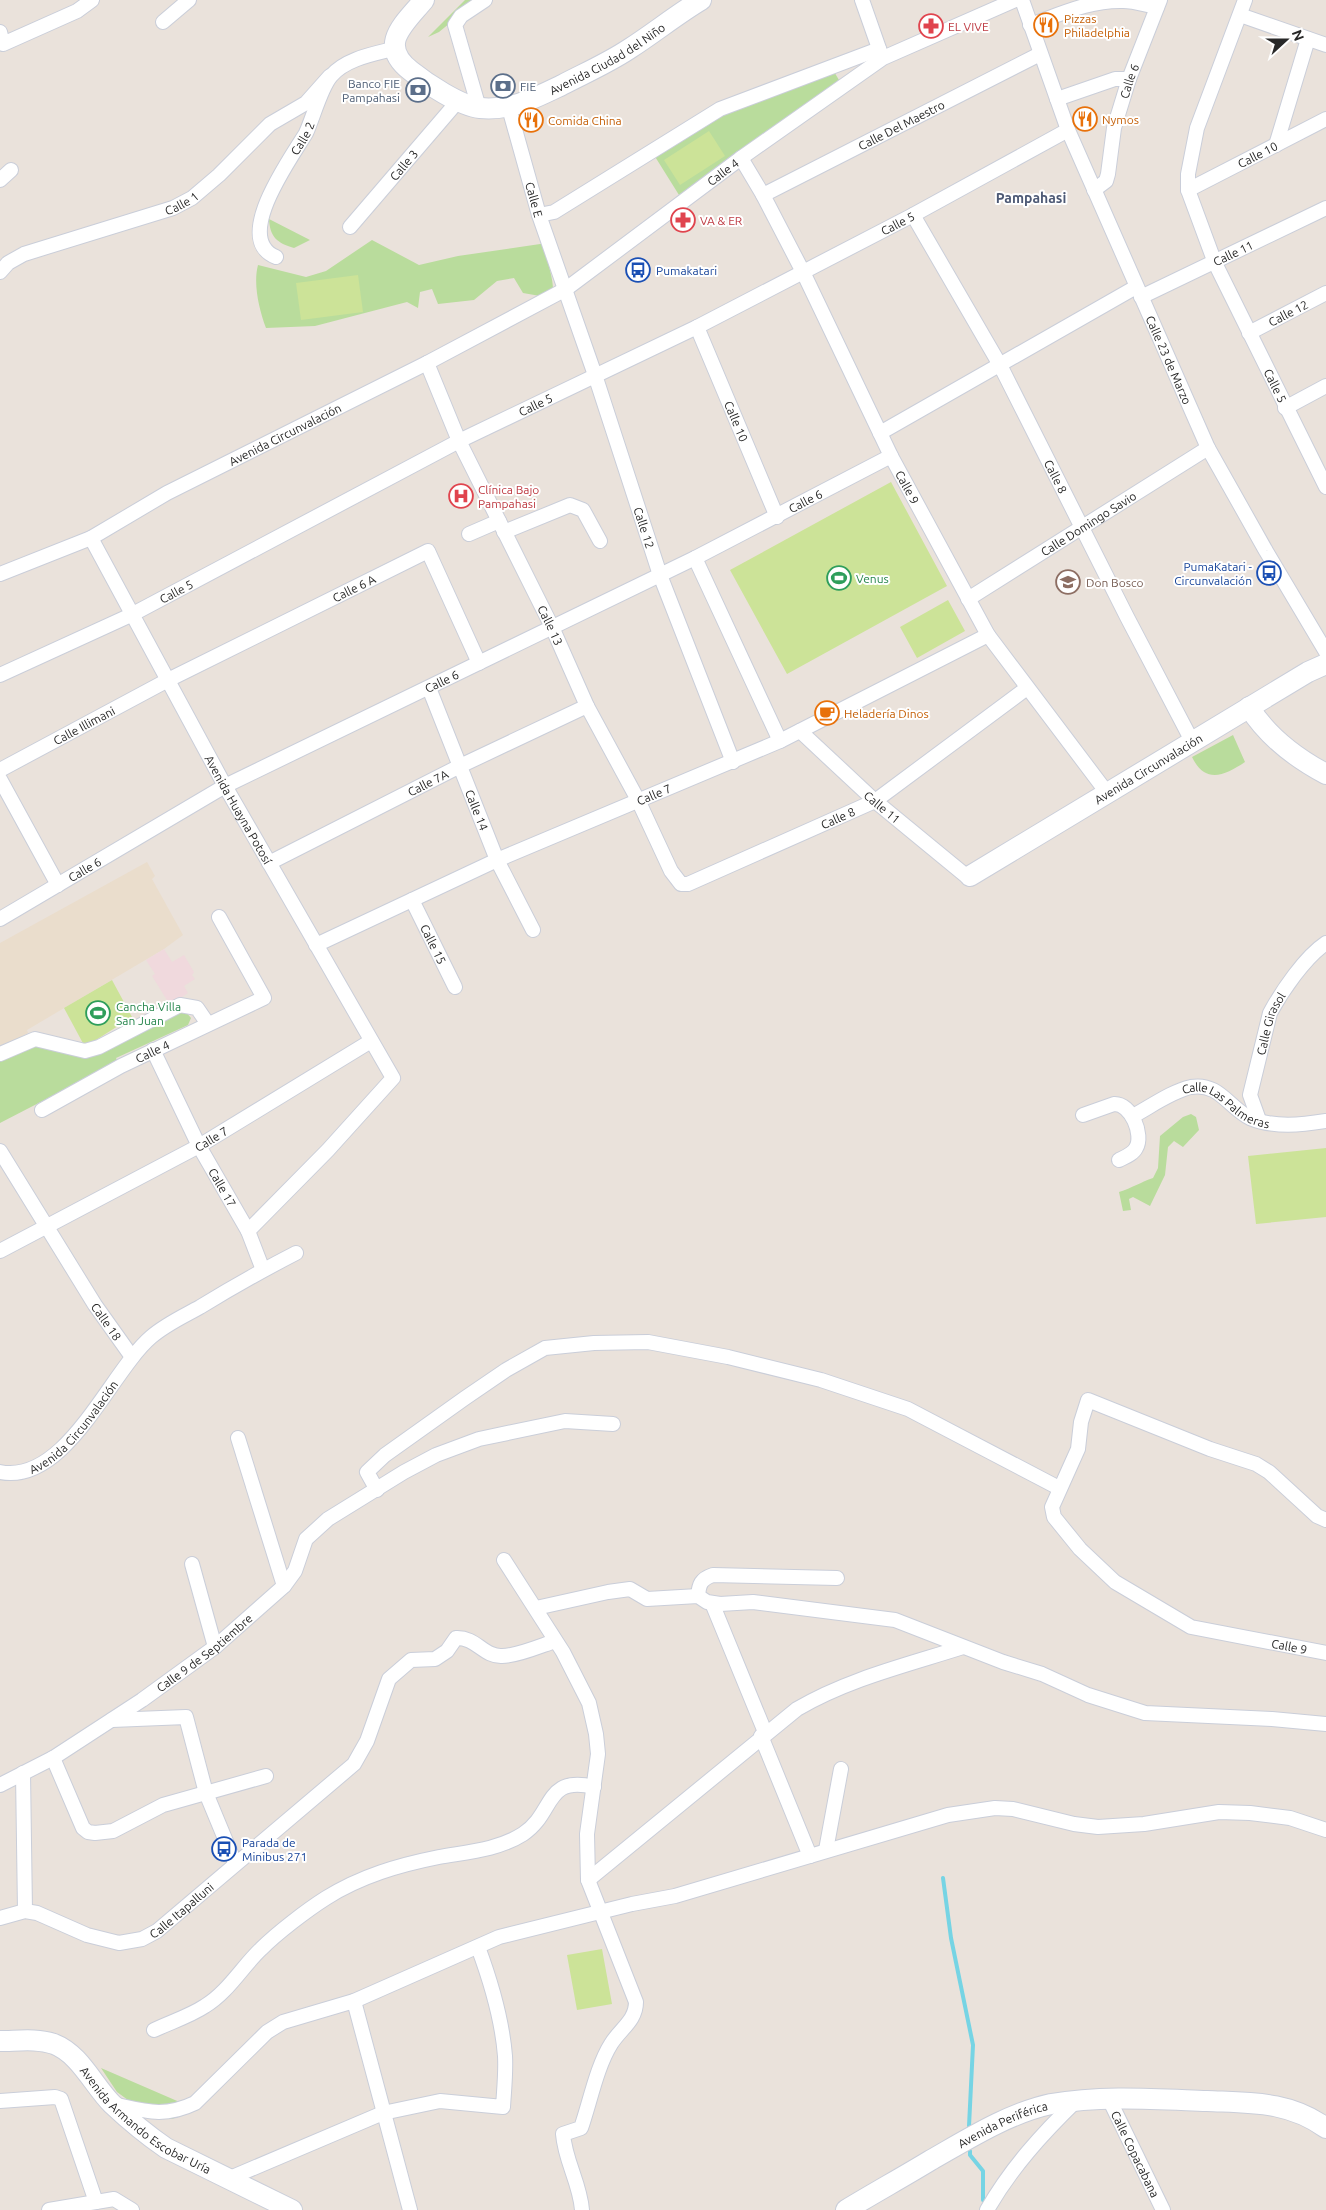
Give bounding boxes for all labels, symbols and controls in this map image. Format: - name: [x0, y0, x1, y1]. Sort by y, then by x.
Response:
- restaurant icon: Pizzas Philadelphia: [1033, 12, 1059, 38]
- place label: Pizzas Philadelphia: [1064, 12, 1130, 39]
- pharmacy icon: EL VIVE: [918, 13, 944, 39]
- north arrow: [1261, 15, 1311, 65]
- street label: Avenida Ciudad del Niño: [547, 20, 667, 97]
- place label: EL VIVE: [948, 20, 989, 33]
- text: N: [1289, 28, 1307, 43]
- street label: Calle 6: [1117, 61, 1141, 100]
- bank icon: FIE: [490, 73, 516, 99]
- place label: Banco FIE Pampahasi: [342, 77, 400, 104]
- bank icon: Banco FIE Pampahasi: [405, 77, 431, 103]
- place label: FIE: [520, 80, 536, 93]
- street label: Calle Del Maestro: [856, 97, 946, 152]
- restaurant icon: Nymos: [1072, 106, 1098, 132]
- restaurant icon: Comida China: [518, 107, 544, 133]
- place label: Nymos: [1102, 113, 1139, 126]
- place label: Comida China: [548, 114, 622, 127]
- street label: Calle 2: [288, 120, 316, 157]
- street label: Calle 10: [1235, 139, 1280, 170]
- street label: Calle 3: [387, 147, 420, 183]
- street label: Calle 4: [704, 156, 741, 188]
- street label: Calle E: [524, 180, 546, 219]
- street label: Calle 1: [163, 189, 201, 217]
- district label: Pampahasi: [996, 190, 1066, 206]
- pharmacy icon: VA & ER: [670, 207, 696, 233]
- street label: Calle 5: [878, 209, 916, 237]
- place label: VA & ER: [700, 214, 743, 227]
- street label: Calle 11: [1211, 238, 1255, 268]
- bus stop icon: Pumakatari: [625, 257, 651, 283]
- place label: Pumakatari: [656, 264, 717, 277]
- street label: Calle 12: [1266, 297, 1310, 328]
- street label: Calle 23 de Marzo: [1144, 313, 1194, 406]
- street label: Calle 5: [1262, 366, 1289, 404]
- street label: Calle 5: [516, 391, 554, 418]
- street label: Calle 10: [722, 399, 751, 443]
- street label: Avenida Circunvalación: [227, 401, 343, 468]
- street label: Calle 8: [1042, 457, 1070, 495]
- street label: Calle 9: [893, 468, 922, 506]
- hospital icon: Clínica Bajo Pampahasi: [448, 483, 474, 509]
- place label: Clínica Bajo Pampahasi: [478, 483, 539, 510]
- street label: Calle 6: [786, 486, 824, 515]
- street label: Calle Domingo Savio: [1038, 489, 1138, 558]
- street label: Calle 12: [632, 505, 657, 550]
- place label: PumaKatari - Circunvalación: [1174, 560, 1253, 587]
- bus stop icon: PumaKatari - Circunvalación: [1256, 560, 1282, 586]
- sports icon: Venus: [826, 565, 852, 591]
- school or university icon: Don Bosco: [1055, 569, 1081, 595]
- street label: Calle 6 A: [330, 572, 378, 604]
- place label: Venus: [856, 572, 889, 585]
- place label: Don Bosco: [1086, 576, 1144, 589]
- street label: Calle 5: [157, 577, 195, 605]
- street label: Calle 13: [536, 603, 566, 647]
- street label: Calle 6: [422, 667, 461, 695]
- cafe icon: Heladería Dinos: [814, 700, 840, 726]
- street label: Calle Illimani: [51, 703, 117, 747]
- place label: Heladería Dinos: [844, 707, 929, 720]
- street label: Avenida Circunvalación: [1092, 731, 1204, 806]
- street label: Avenida Huayna Potosí: [203, 753, 275, 867]
- street label: Calle 7A: [405, 767, 450, 798]
- street label: Calle 7: [635, 781, 673, 807]
- street label: Calle 14: [463, 788, 491, 832]
- street label: Calle 11: [862, 788, 903, 826]
- street label: Calle 8: [819, 804, 857, 831]
- street label: Calle 6: [66, 854, 103, 884]
- street label: Calle 15: [418, 922, 449, 966]
- street label: Calle Girasol: [1253, 990, 1287, 1056]
- sports icon: Cancha Villa San Juan: [85, 1000, 111, 1026]
- place label: Cancha Villa San Juan: [116, 1000, 181, 1027]
- street label: Calle 4: [133, 1037, 171, 1065]
- street label: Calle Las Palmeras: [1180, 1080, 1271, 1130]
- street label: Calle 7: [192, 1124, 230, 1154]
- street label: Calle 17: [206, 1165, 239, 1209]
- street label: Calle 18: [89, 1300, 124, 1343]
- street label: Avenida Circunvalación: [27, 1378, 120, 1476]
- street label: Calle 9 de Septiembre: [154, 1611, 255, 1694]
- street label: Calle 9: [1271, 1636, 1308, 1656]
- bus stop icon: Parada de Minibus 271: [211, 1836, 237, 1862]
- place label: Parada de Minibus 271: [242, 1836, 307, 1863]
- street label: Calle Itapalluni: [147, 1880, 216, 1940]
- street label: Avenida Armando Escobar Uría: [78, 2064, 213, 2176]
- street label: Avenida Periférica: [955, 2099, 1049, 2150]
- street label: Calle Copacabana: [1109, 2108, 1162, 2199]

